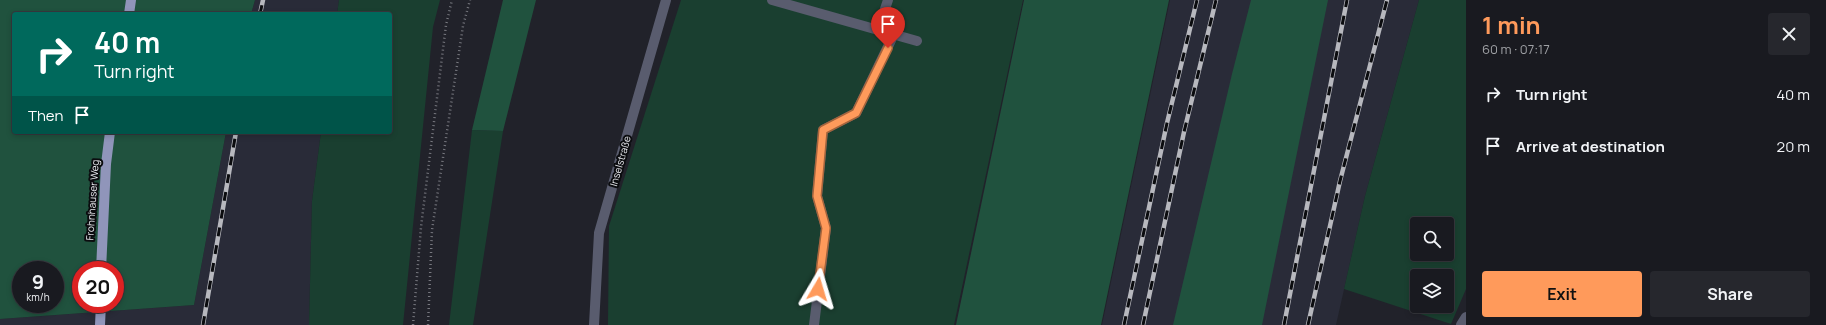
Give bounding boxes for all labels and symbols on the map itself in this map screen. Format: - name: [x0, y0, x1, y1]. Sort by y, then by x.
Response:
- pin: [871, 7.0, 905, 48]
- street label: Inselstraße: [606, 134, 634, 188]
- street label: Frohnhauser Weg: [82, 159, 102, 241]
- speed limit sign: 20: [72, 261, 124, 313]
- position arrow: [797, 268, 839, 310]

